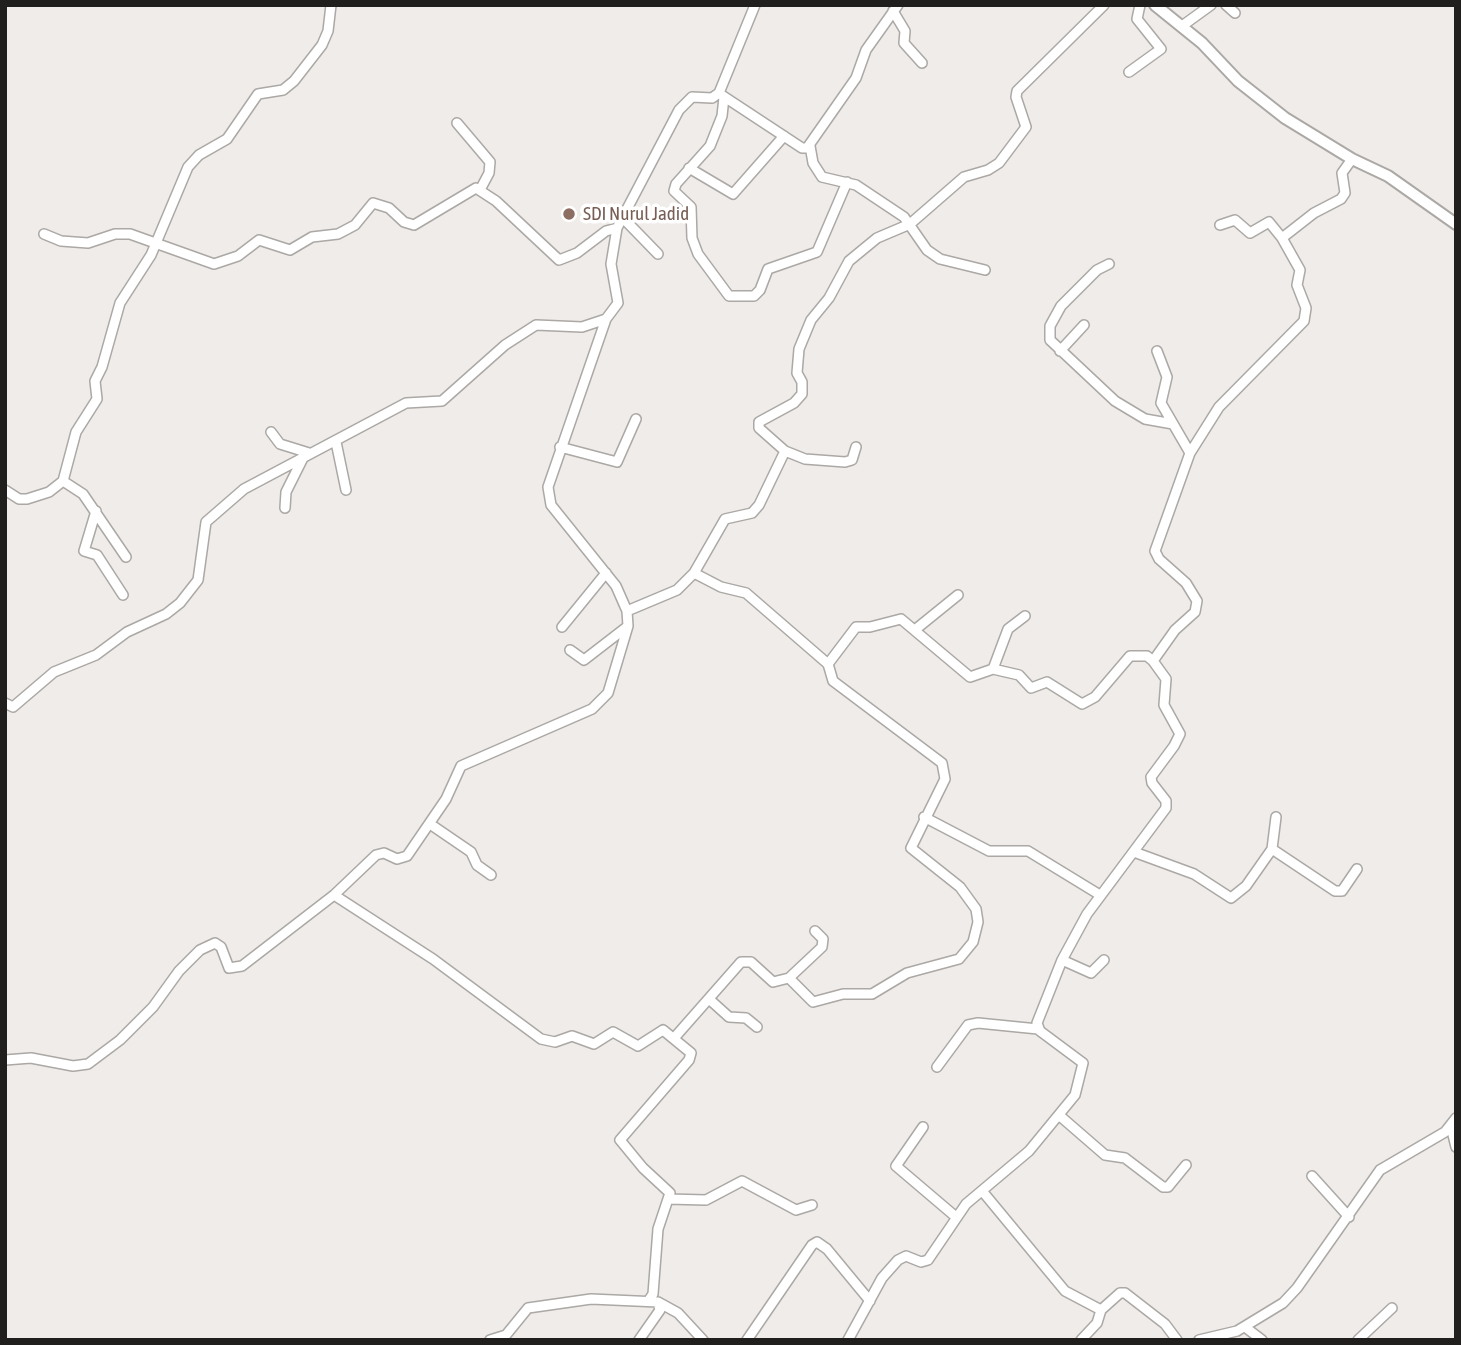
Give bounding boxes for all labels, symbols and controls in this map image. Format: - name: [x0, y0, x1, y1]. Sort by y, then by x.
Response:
- place label: SDI Nurul Jadid: [583, 203, 689, 225]
- marker: SDI Nurul Jadid: [561, 206, 577, 222]

